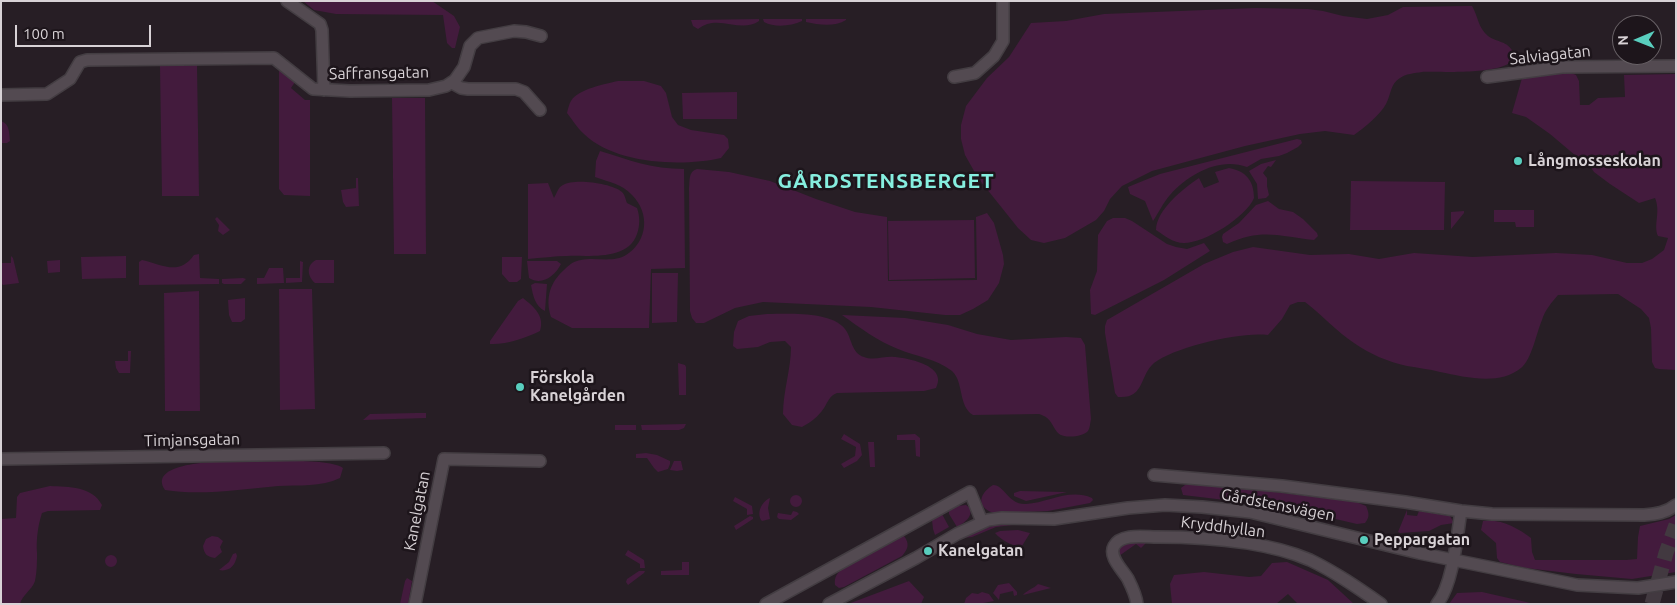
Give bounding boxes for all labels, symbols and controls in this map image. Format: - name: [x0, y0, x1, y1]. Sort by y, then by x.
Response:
- scale bar: [18, 15, 154, 47]
- north arrow: [1612, 15, 1662, 65]
- text: 100 m: [23, 25, 65, 42]
- text: N: [1615, 35, 1631, 46]
- street label: Salviagatan: [1508, 41, 1592, 69]
- street label: Saffransgatan: [329, 63, 429, 83]
- place label: Långmosseskolan: [1528, 151, 1661, 171]
- marker: Långmosseskolan: [1512, 155, 1524, 167]
- district label: GÅRDSTENSBERGET: [776, 168, 996, 194]
- place label: Förskola Kanelgården: [530, 368, 625, 406]
- marker: Förskola Kanelgården: [514, 381, 526, 393]
- street label: Timjansgatan: [144, 430, 240, 450]
- street label: Kanelgatan: [400, 469, 434, 553]
- street label: Gårdstensvägen: [1219, 485, 1337, 525]
- street label: Kryddhyllan: [1180, 512, 1266, 542]
- place label: Peppargatan: [1374, 530, 1470, 550]
- marker: Peppargatan: [1358, 534, 1370, 546]
- place label: Kanelgatan: [938, 541, 1023, 561]
- marker: Kanelgatan: [922, 545, 934, 557]

